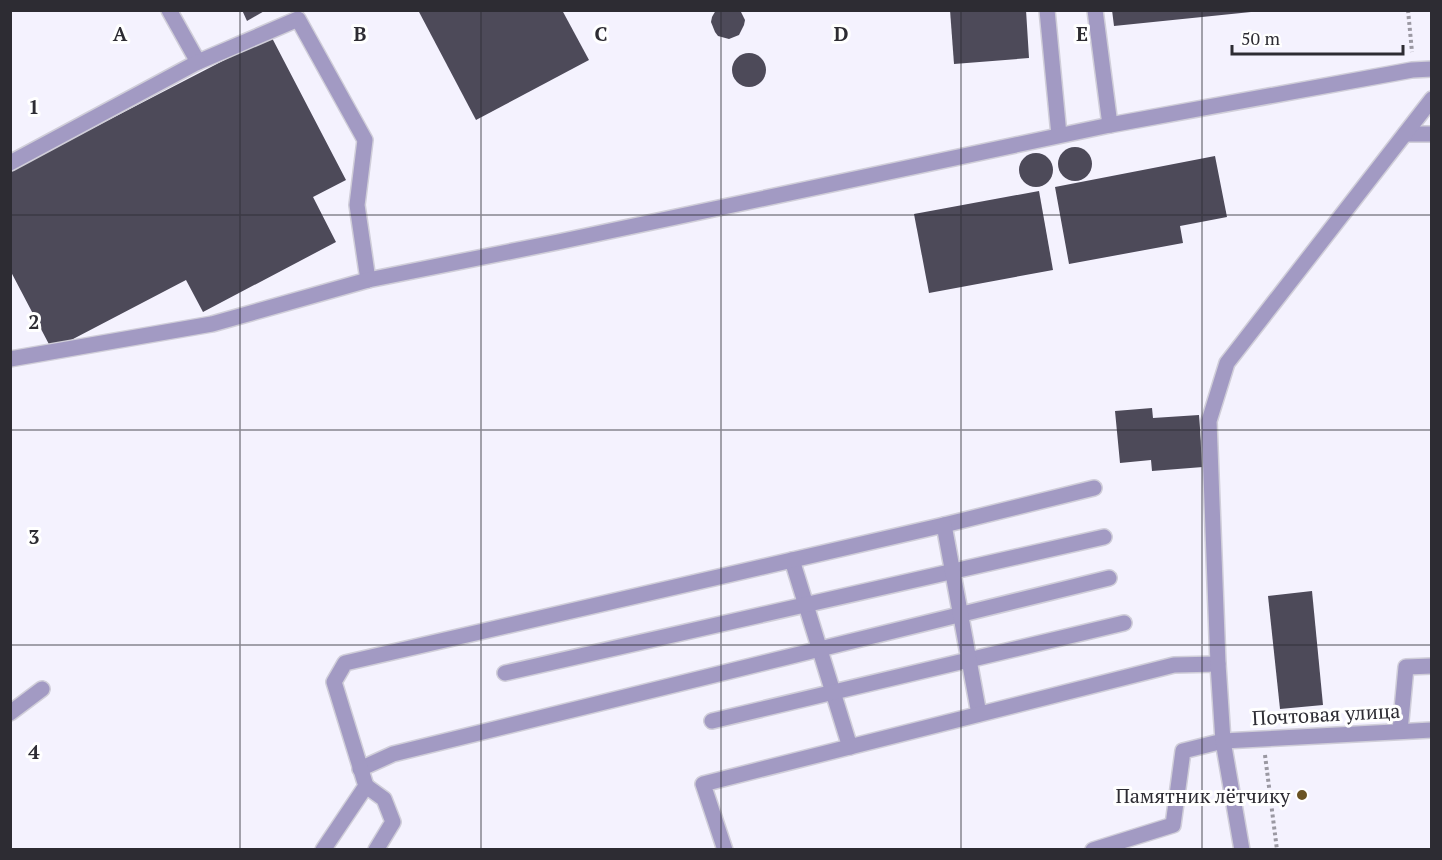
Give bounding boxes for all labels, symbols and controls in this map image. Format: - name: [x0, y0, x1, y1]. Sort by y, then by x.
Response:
- scale bar: [1232, 18, 1403, 56]
- text: A: [113, 20, 128, 47]
- text: B: [354, 20, 367, 47]
- text: C: [594, 20, 608, 47]
- text: D: [834, 20, 848, 47]
- text: E: [1076, 20, 1088, 47]
- text: 50 m: [1241, 26, 1281, 50]
- text: 1: [28, 93, 40, 120]
- text: 2: [28, 308, 40, 335]
- text: 3: [28, 523, 40, 550]
- street label: Почтовая улица: [1251, 697, 1401, 731]
- text: 4: [28, 738, 40, 765]
- place label: Памятник лётчику: [1115, 782, 1291, 809]
- marker: Памятник лётчику: [1295, 788, 1309, 802]

